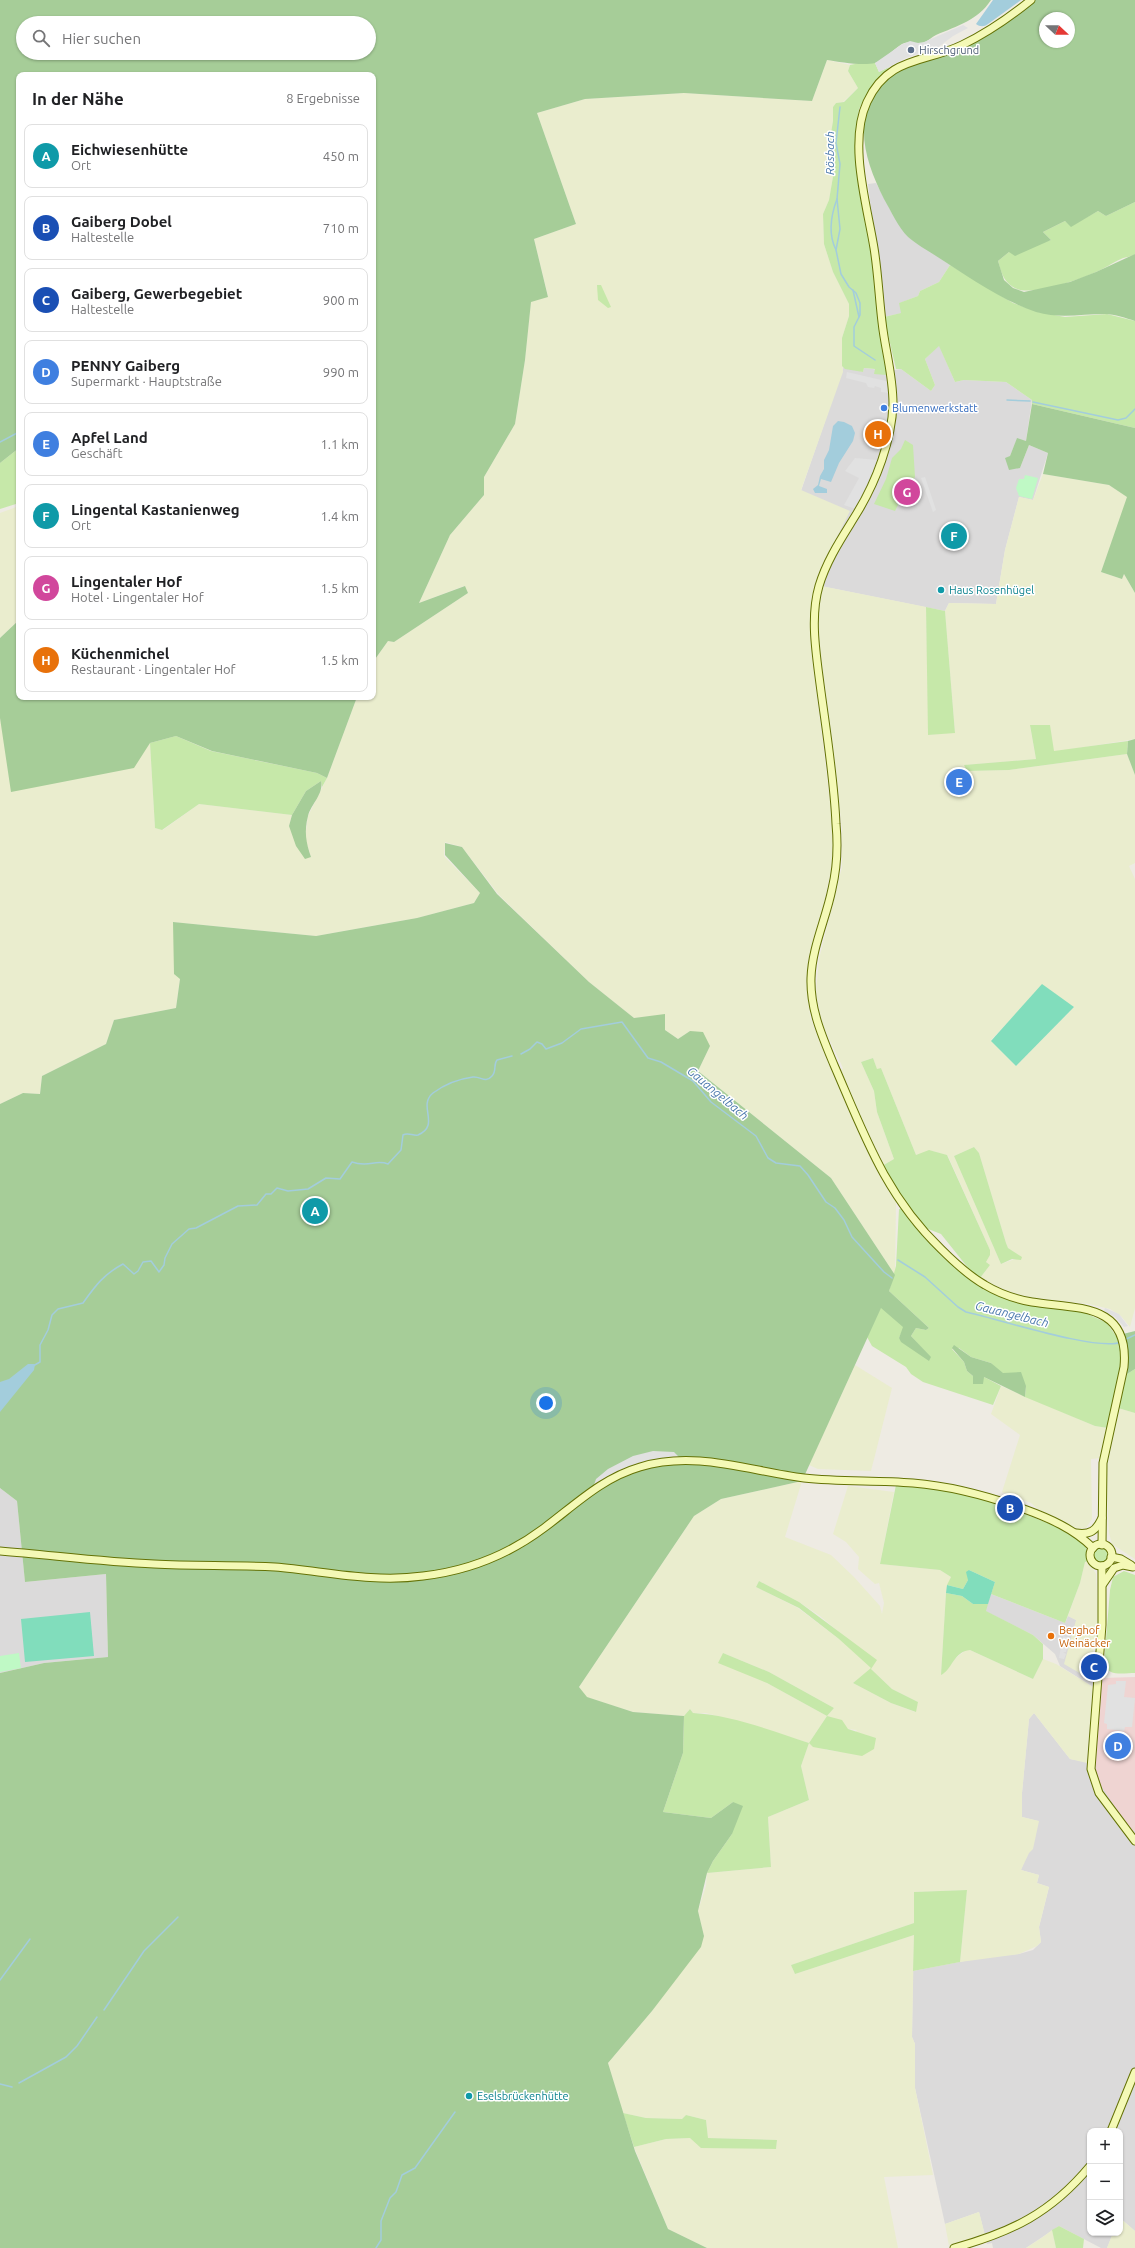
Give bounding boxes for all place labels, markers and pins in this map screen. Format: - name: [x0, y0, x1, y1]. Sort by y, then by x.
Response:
- place label: Hirschgrund: [919, 44, 979, 56]
- marker: Hirschgrund: [906, 45, 916, 55]
- place label: Blumenwerkstatt: [892, 402, 978, 414]
- marker: Blumenwerkstatt: [879, 403, 889, 413]
- pin: H: [865, 419, 891, 449]
- pin: G: [894, 477, 920, 507]
- pin: F: [941, 521, 967, 551]
- place label: Haus Rosenhügel: [949, 584, 1034, 596]
- marker: Haus Rosenhügel: [936, 585, 946, 595]
- pin: E: [946, 767, 972, 797]
- pin: A: [302, 1196, 328, 1226]
- pin: B: [997, 1493, 1023, 1523]
- place label: Berghof Weinäcker: [1059, 1624, 1111, 1649]
- marker: Berghof Weinäcker: [1046, 1631, 1056, 1641]
- pin: C: [1081, 1652, 1107, 1682]
- pin: D: [1105, 1731, 1131, 1761]
- place label: Eselsbrückenhütte: [477, 2090, 569, 2102]
- marker: Eselsbrückenhütte: [464, 2091, 474, 2101]

